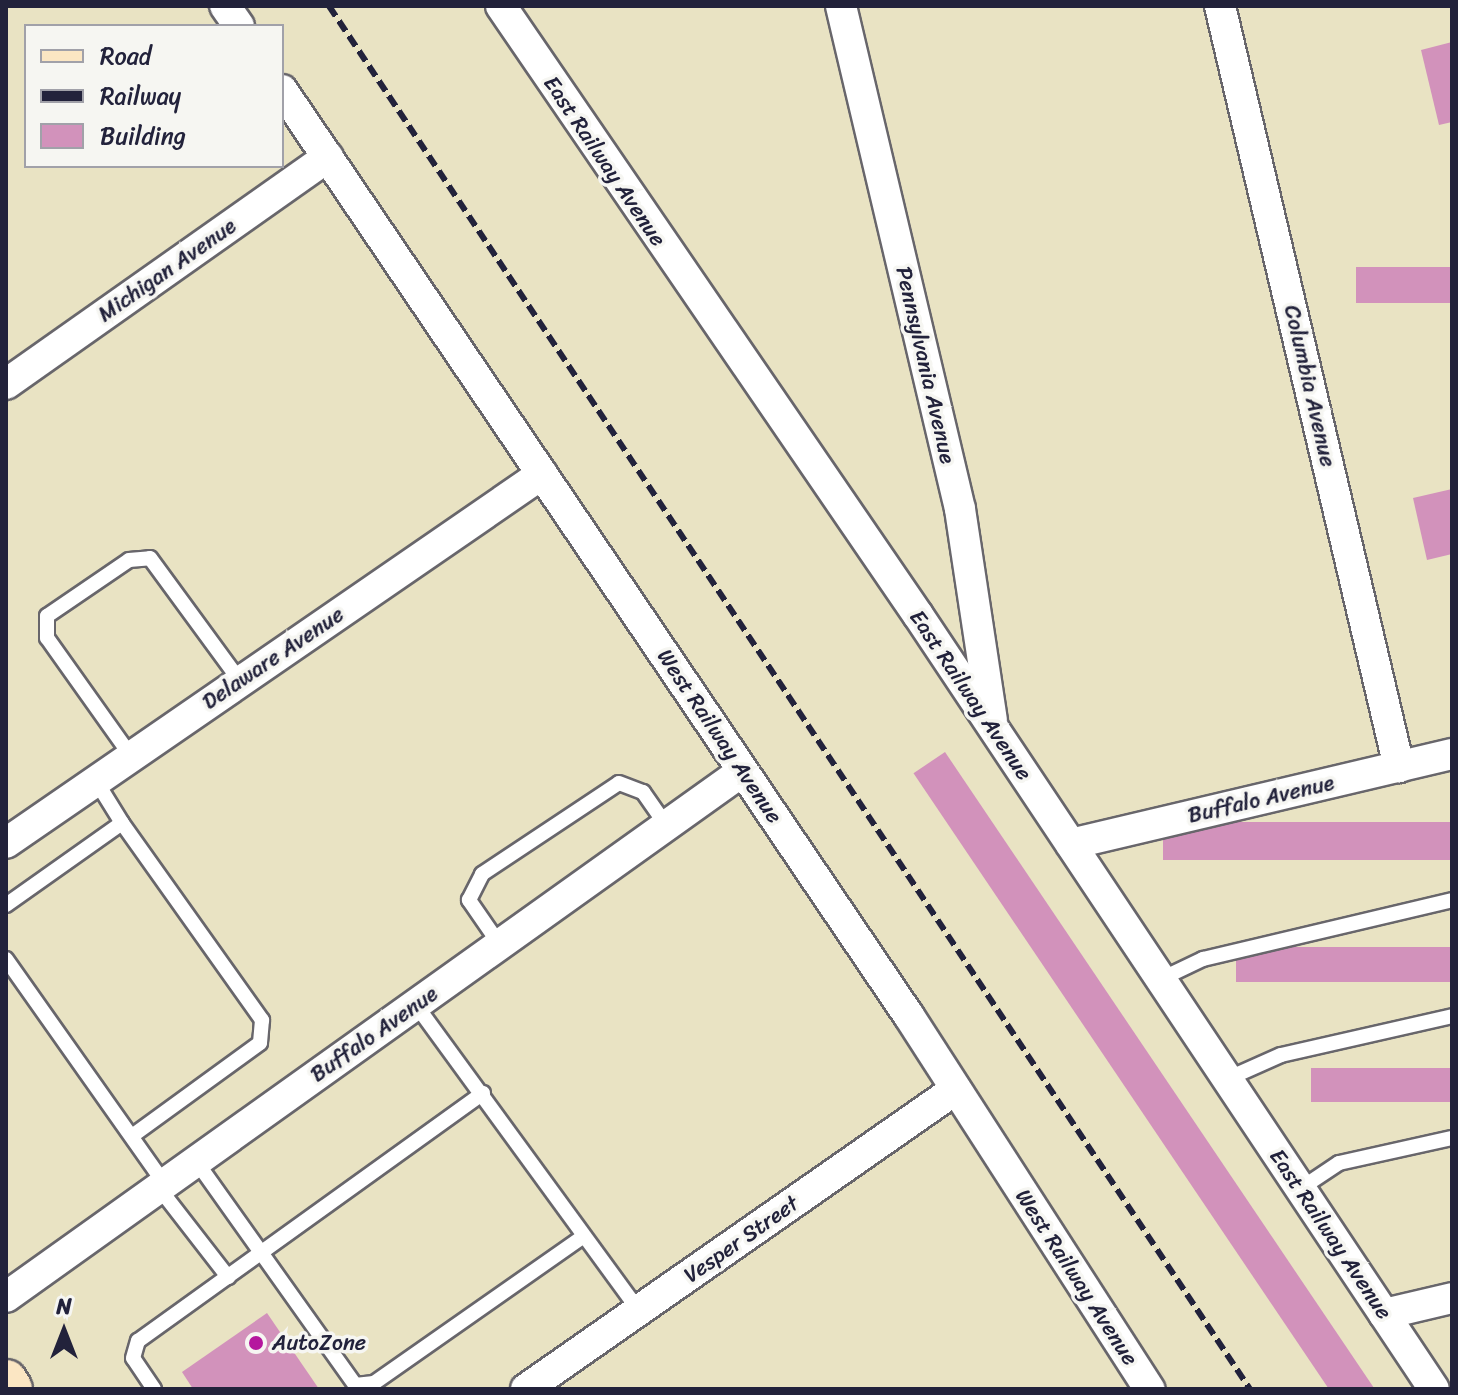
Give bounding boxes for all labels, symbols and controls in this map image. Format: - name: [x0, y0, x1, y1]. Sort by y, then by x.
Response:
- legend: [24, 24, 284, 168]
- text: Road: [100, 35, 151, 77]
- street label: East Railway Avenue: [538, 71, 672, 251]
- text: Railway: [100, 75, 181, 117]
- text: Building: [100, 115, 186, 157]
- street label: Michigan Avenue: [93, 213, 241, 327]
- street label: Pennsylvania Avenue: [890, 264, 962, 466]
- street label: Columbia Avenue: [1279, 303, 1341, 469]
- street label: Delaware Avenue: [198, 601, 348, 715]
- street label: East Railway Avenue: [904, 605, 1038, 785]
- street label: West Railway Avenue: [652, 644, 788, 828]
- street label: Buffalo Avenue: [1185, 769, 1337, 829]
- street label: Buffalo Avenue: [305, 980, 443, 1088]
- street label: East Railway Avenue: [1264, 1144, 1398, 1324]
- street label: West Railway Avenue: [1010, 1184, 1144, 1370]
- street label: Vesper Street: [678, 1190, 804, 1288]
- text: N: [56, 1287, 72, 1326]
- north arrow: [24, 1291, 104, 1371]
- place label: AutoZone: [272, 1330, 366, 1356]
- marker: AutoZone: [247, 1334, 265, 1352]

